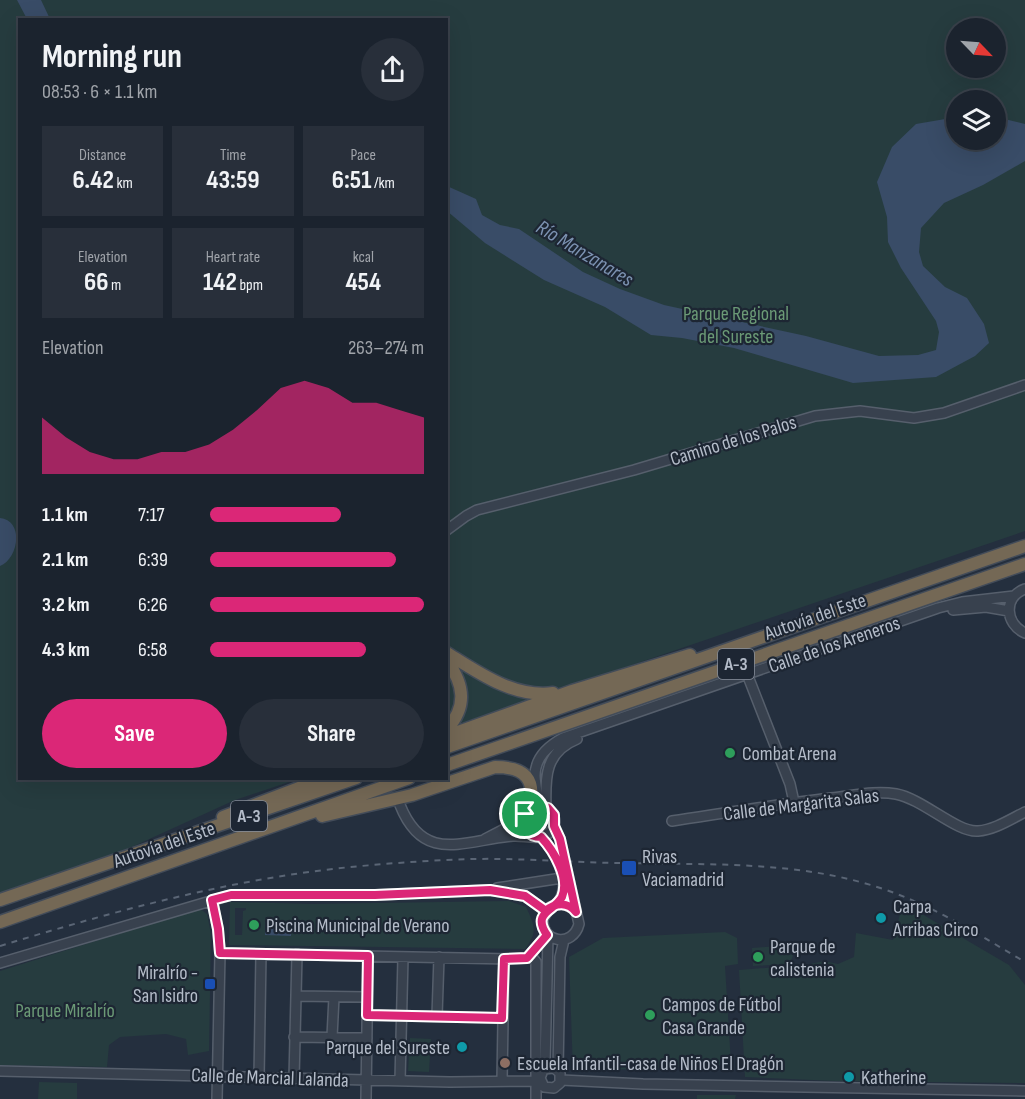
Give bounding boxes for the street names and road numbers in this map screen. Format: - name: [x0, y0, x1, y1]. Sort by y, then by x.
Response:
- street label: Camino de los Palos: [667, 410, 799, 472]
- street label: Autovía del Este: [760, 588, 869, 646]
- street label: Calle de los Areneros: [765, 611, 903, 679]
- road number: A-3: [718, 649, 754, 679]
- street label: Calle de Margarita Salas: [722, 784, 880, 826]
- road number: A-3: [231, 801, 267, 831]
- street label: Autovía del Este: [109, 816, 218, 874]
- street label: Calle de Marcial Lalanda: [191, 1063, 349, 1093]

